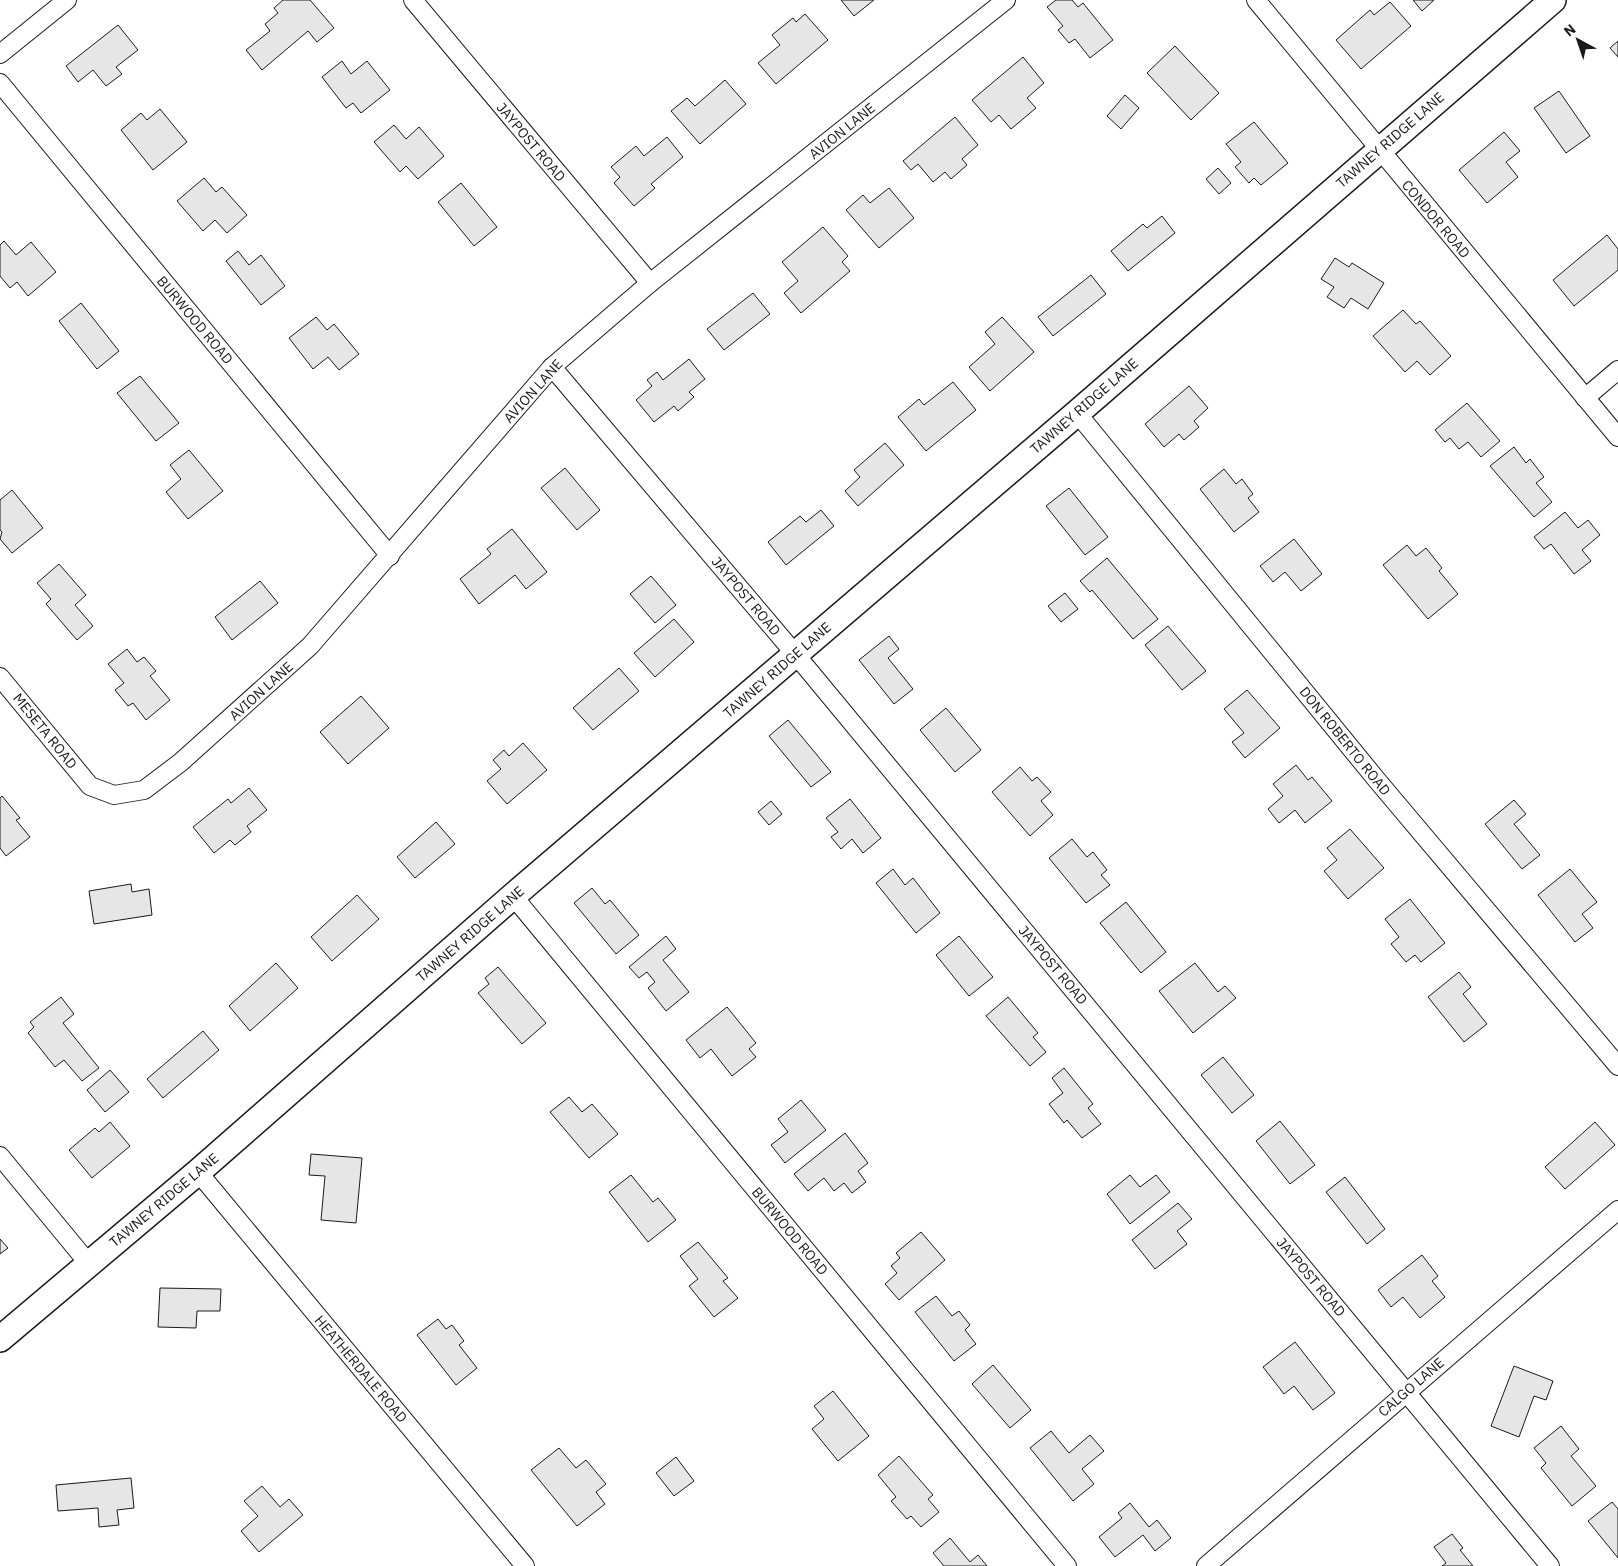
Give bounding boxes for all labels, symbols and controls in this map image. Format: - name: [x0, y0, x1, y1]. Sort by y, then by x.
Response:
- north arrow: [1553, 15, 1603, 65]
- text: N: [1560, 20, 1579, 40]
- street label: TAWNEY RIDGE LANE: [1332, 88, 1448, 192]
- street label: JAYPOST ROAD: [493, 99, 569, 185]
- street label: AVION LANE: [805, 99, 879, 163]
- street label: CONDOR ROAD: [1398, 176, 1474, 262]
- street label: BURWOOD ROAD: [153, 272, 237, 368]
- street label: TAWNEY RIDGE LANE: [1026, 354, 1142, 458]
- street label: AVION LANE: [500, 355, 566, 427]
- street label: JAYPOST ROAD: [708, 553, 784, 639]
- street label: TAWNEY RIDGE LANE: [719, 618, 835, 722]
- street label: AVION LANE: [225, 658, 297, 724]
- street label: DON ROBERTO ROAD: [1296, 683, 1394, 799]
- street label: MESETA ROAD: [9, 690, 81, 772]
- street label: TAWNEY RIDGE LANE: [412, 882, 528, 986]
- street label: JAYPOST ROAD: [1015, 922, 1091, 1008]
- street label: TAWNEY RIDGE LANE: [106, 1149, 222, 1251]
- street label: BURWOOD ROAD: [748, 1183, 832, 1279]
- street label: JAYPOST ROAD: [1273, 1234, 1349, 1320]
- street label: HEATHERDALE ROAD: [311, 1312, 411, 1426]
- street label: CALGO LANE: [1374, 1353, 1448, 1421]

